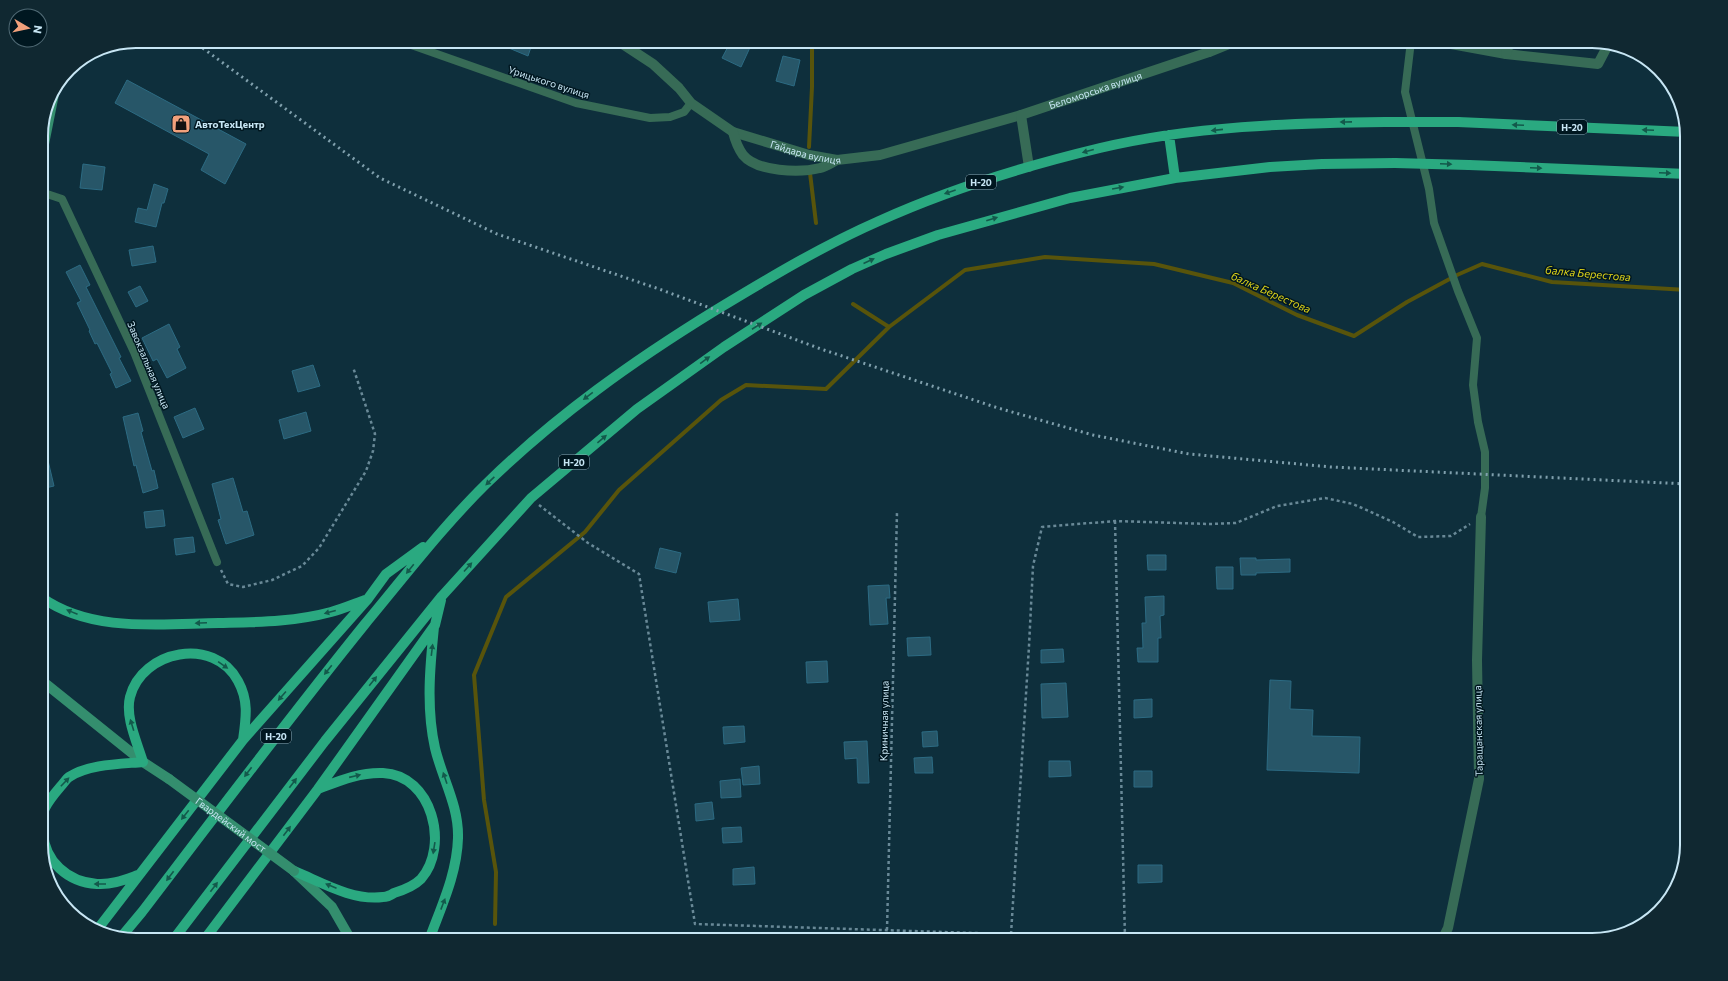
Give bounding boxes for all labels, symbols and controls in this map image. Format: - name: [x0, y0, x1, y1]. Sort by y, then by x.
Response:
- north arrow: [8, 8, 48, 48]
- text: N: [31, 25, 45, 35]
- street label: Урицького вулиця: [507, 63, 591, 101]
- street label: Беломорська вулиця: [1047, 69, 1143, 111]
- shop icon: АвтоТехЦентр: [170, 113, 192, 135]
- place label: АвтоТехЦентр: [195, 118, 265, 130]
- one-way arrow: [1339, 119, 1352, 125]
- road number: Н-20: [1557, 120, 1587, 134]
- one-way arrow: [1511, 122, 1524, 128]
- one-way arrow: [1211, 127, 1223, 133]
- one-way arrow: [1642, 127, 1654, 134]
- street label: Гайдара вулиця: [769, 138, 842, 166]
- one-way arrow: [1082, 148, 1094, 154]
- one-way arrow: [1440, 161, 1452, 168]
- one-way arrow: [1530, 165, 1543, 171]
- one-way arrow: [1659, 170, 1671, 177]
- road number: Н-20: [966, 175, 996, 189]
- one-way arrow: [1112, 185, 1124, 191]
- one-way arrow: [944, 189, 956, 195]
- one-way arrow: [987, 216, 999, 222]
- one-way arrow: [864, 258, 875, 264]
- water label: балка Берестова: [1545, 263, 1632, 283]
- water label: балка Берестова: [1229, 269, 1313, 316]
- street label: Завокзальная улица: [125, 319, 173, 411]
- one-way arrow: [751, 322, 762, 329]
- one-way arrow: [700, 356, 711, 364]
- one-way arrow: [583, 392, 593, 400]
- one-way arrow: [597, 434, 607, 443]
- road number: Н-20: [559, 455, 589, 469]
- one-way arrow: [484, 476, 495, 485]
- one-way arrow: [463, 562, 473, 572]
- one-way arrow: [406, 563, 415, 574]
- one-way arrow: [67, 609, 78, 615]
- one-way arrow: [324, 609, 336, 615]
- one-way arrow: [194, 620, 207, 626]
- one-way arrow: [428, 644, 435, 656]
- one-way arrow: [218, 661, 228, 669]
- one-way arrow: [324, 664, 332, 675]
- one-way arrow: [369, 676, 378, 687]
- street label: Криничная улица: [877, 681, 891, 761]
- street label: Таращанская улица: [1471, 685, 1485, 777]
- one-way arrow: [277, 691, 286, 701]
- one-way arrow: [129, 718, 135, 730]
- road number: Н-20: [261, 729, 291, 743]
- one-way arrow: [244, 767, 253, 778]
- one-way arrow: [441, 771, 447, 783]
- one-way arrow: [350, 773, 362, 779]
- one-way arrow: [60, 777, 70, 787]
- one-way arrow: [288, 778, 297, 789]
- street label: Гвардейский мост: [193, 795, 269, 855]
- one-way arrow: [180, 810, 189, 821]
- one-way arrow: [283, 825, 291, 836]
- one-way arrow: [430, 842, 436, 854]
- one-way arrow: [165, 870, 174, 881]
- one-way arrow: [94, 881, 107, 887]
- one-way arrow: [210, 881, 218, 892]
- one-way arrow: [325, 883, 337, 889]
- one-way arrow: [440, 897, 446, 909]

